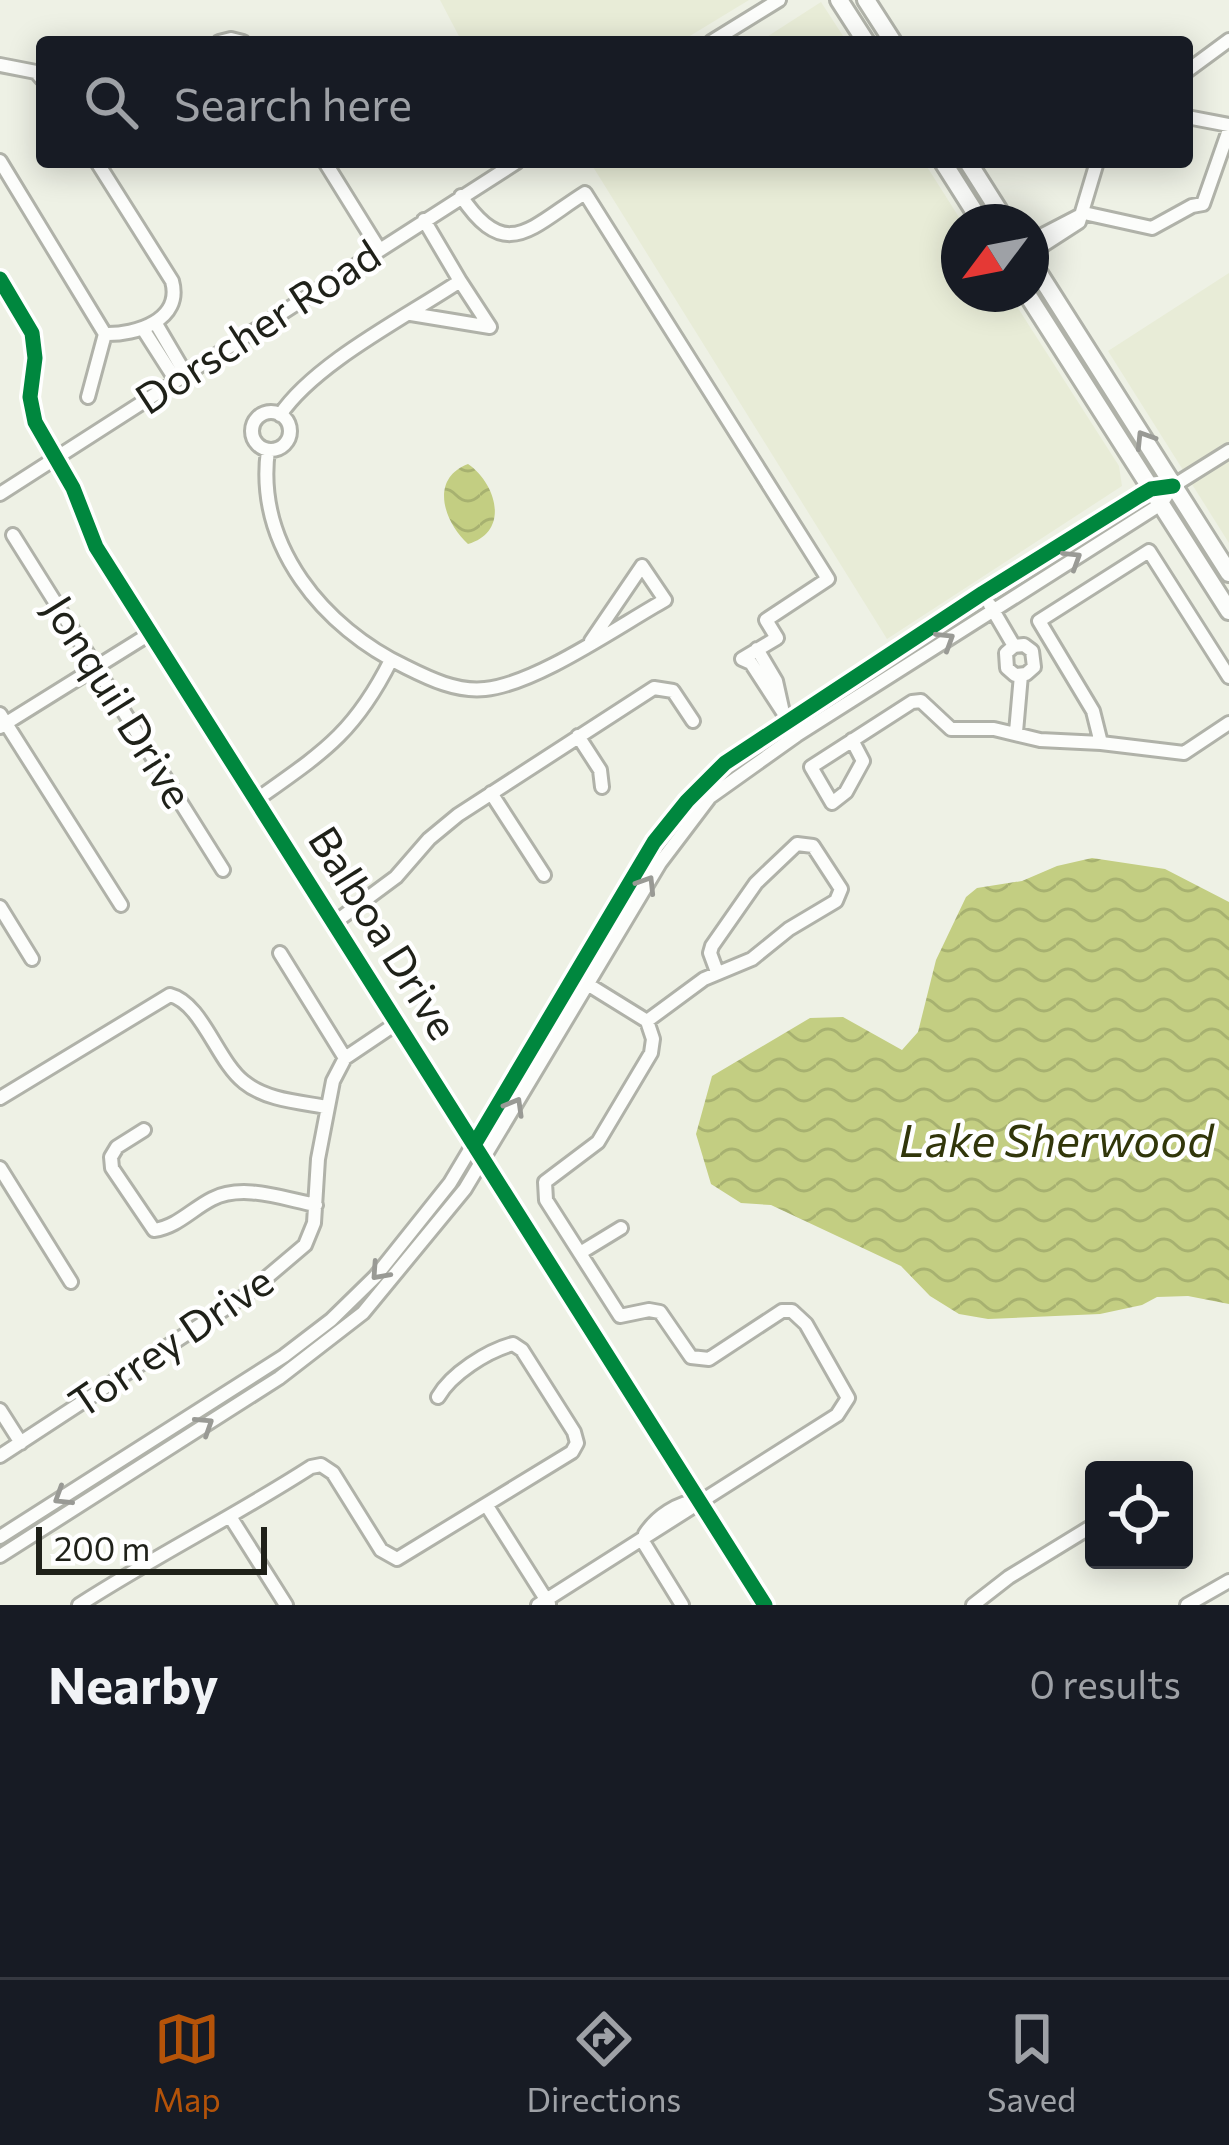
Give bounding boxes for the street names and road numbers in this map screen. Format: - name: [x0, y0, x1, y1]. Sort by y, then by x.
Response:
- street label: Dorscher Road: [125, 227, 389, 424]
- street label: Jonquil Drive: [34, 585, 205, 817]
- street label: Balboa Drive: [299, 816, 471, 1048]
- street label: Torrey Drive: [58, 1253, 282, 1427]

